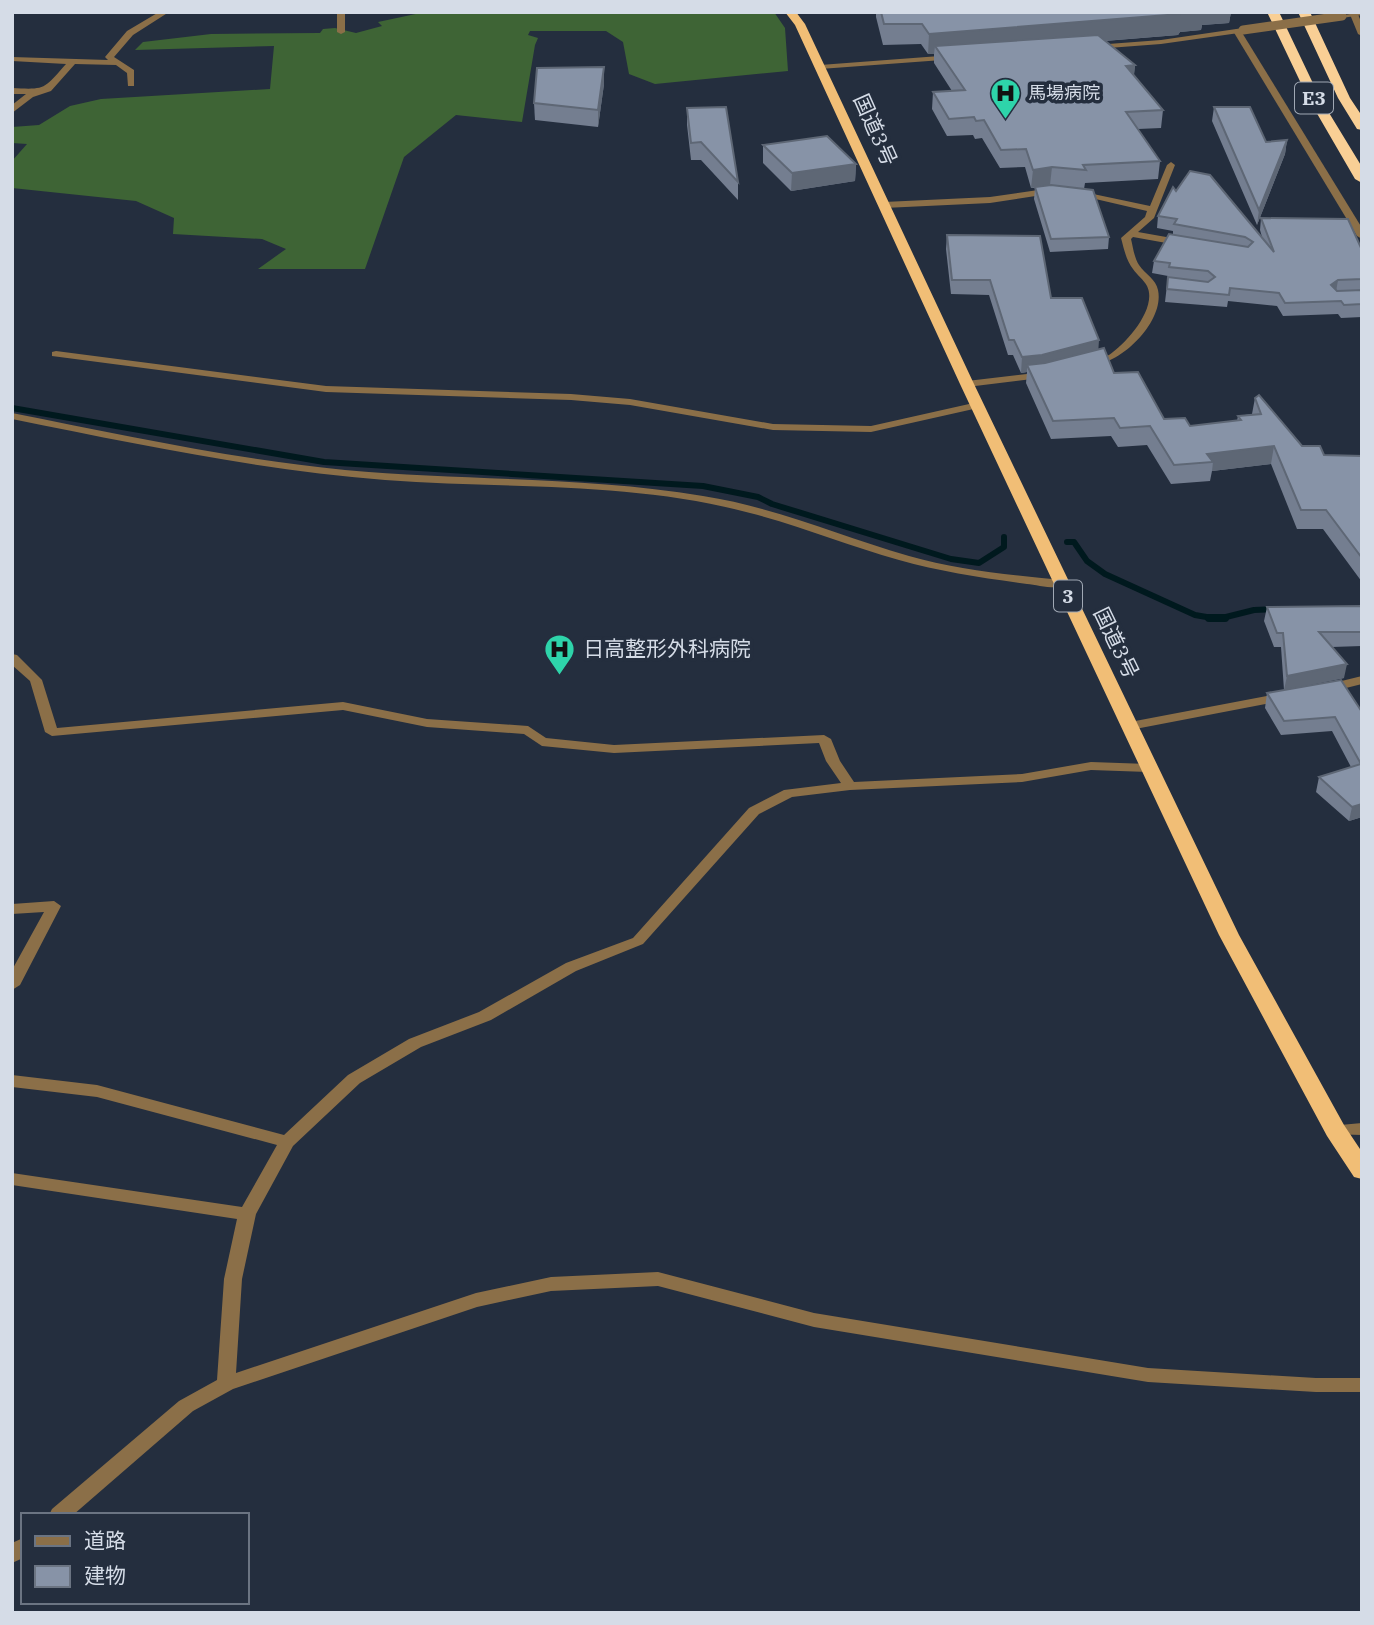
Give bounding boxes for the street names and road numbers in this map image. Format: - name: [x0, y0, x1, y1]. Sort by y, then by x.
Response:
- road number: E3: [1295, 82, 1333, 114]
- street label: 国道3号: [848, 89, 904, 170]
- road number: 3: [1054, 580, 1082, 611]
- street label: 国道3号: [1088, 602, 1146, 683]

